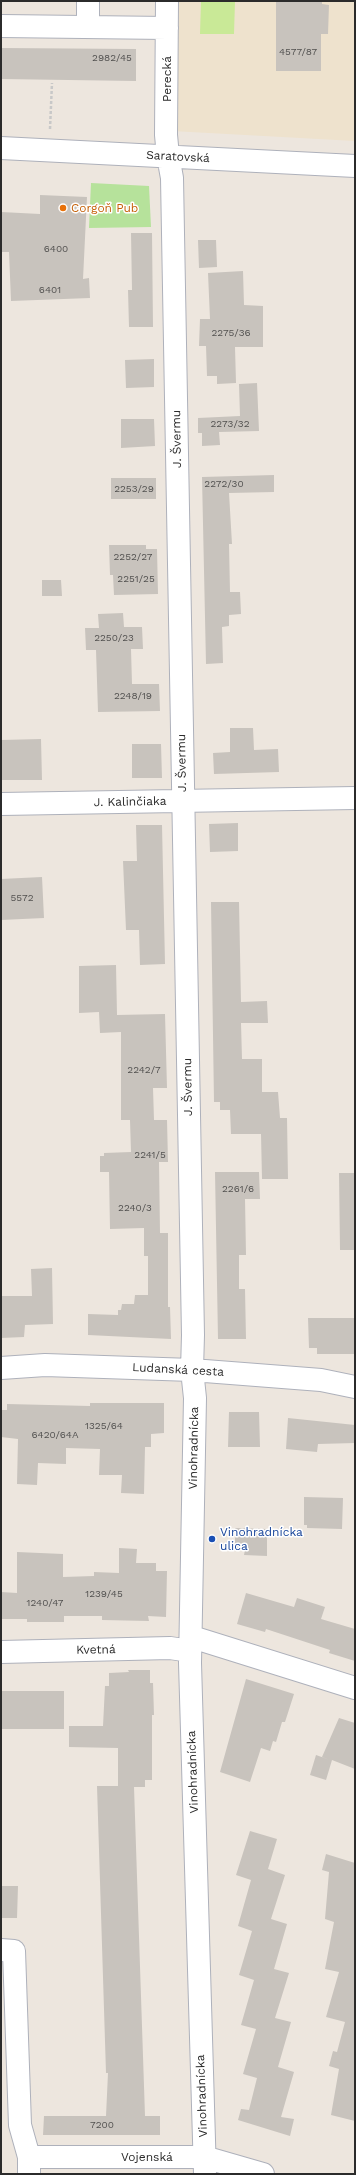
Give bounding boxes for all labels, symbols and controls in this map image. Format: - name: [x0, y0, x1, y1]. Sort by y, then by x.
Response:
- house number: 4577/87: [279, 46, 317, 58]
- house number: 2982/45: [92, 52, 132, 64]
- street label: Perecká: [160, 56, 174, 102]
- street label: Saratovská: [146, 148, 210, 166]
- place label: Corgoň Pub: [71, 201, 138, 215]
- marker: Corgoň Pub: [58, 203, 68, 213]
- house number: 6400: [44, 243, 68, 255]
- house number: 6401: [39, 284, 61, 296]
- house number: 2275/36: [211, 327, 251, 339]
- street label: J. Švermu: [169, 410, 185, 468]
- house number: 2273/32: [211, 418, 249, 430]
- house number: 2272/30: [204, 478, 244, 490]
- house number: 2253/29: [114, 483, 154, 495]
- house number: 2252/27: [114, 551, 152, 563]
- house number: 2251/25: [117, 573, 155, 585]
- house number: 2250/23: [94, 632, 134, 644]
- house number: 2248/19: [114, 690, 152, 702]
- street label: J. Švermu: [174, 734, 190, 792]
- street label: J. Kalinčiaka: [93, 794, 167, 810]
- house number: 5572: [10, 892, 34, 904]
- street label: J. Švermu: [180, 1058, 196, 1116]
- house number: 2242/7: [127, 1064, 161, 1076]
- house number: 2241/5: [134, 1149, 166, 1161]
- house number: 2261/6: [222, 1183, 254, 1195]
- house number: 2240/3: [118, 1202, 152, 1214]
- street label: Ludanská cesta: [132, 1360, 224, 1380]
- street label: Vinohradnícka: [186, 1406, 202, 1490]
- house number: 1325/64: [85, 1420, 123, 1432]
- house number: 6420/64A: [31, 1429, 79, 1441]
- place label: Vinohradnícka ulica: [220, 1525, 303, 1553]
- marker: Vinohradnícka ulica: [207, 1534, 217, 1544]
- house number: 1239/45: [85, 1588, 123, 1600]
- house number: 1240/47: [27, 1597, 63, 1609]
- street label: Kvetná: [76, 1642, 116, 1658]
- street label: Vinohradnícka: [184, 1730, 202, 1814]
- street label: Vinohradnícka: [193, 2054, 211, 2138]
- house number: 7200: [90, 2119, 114, 2131]
- street label: Vojenská: [121, 2150, 173, 2164]

